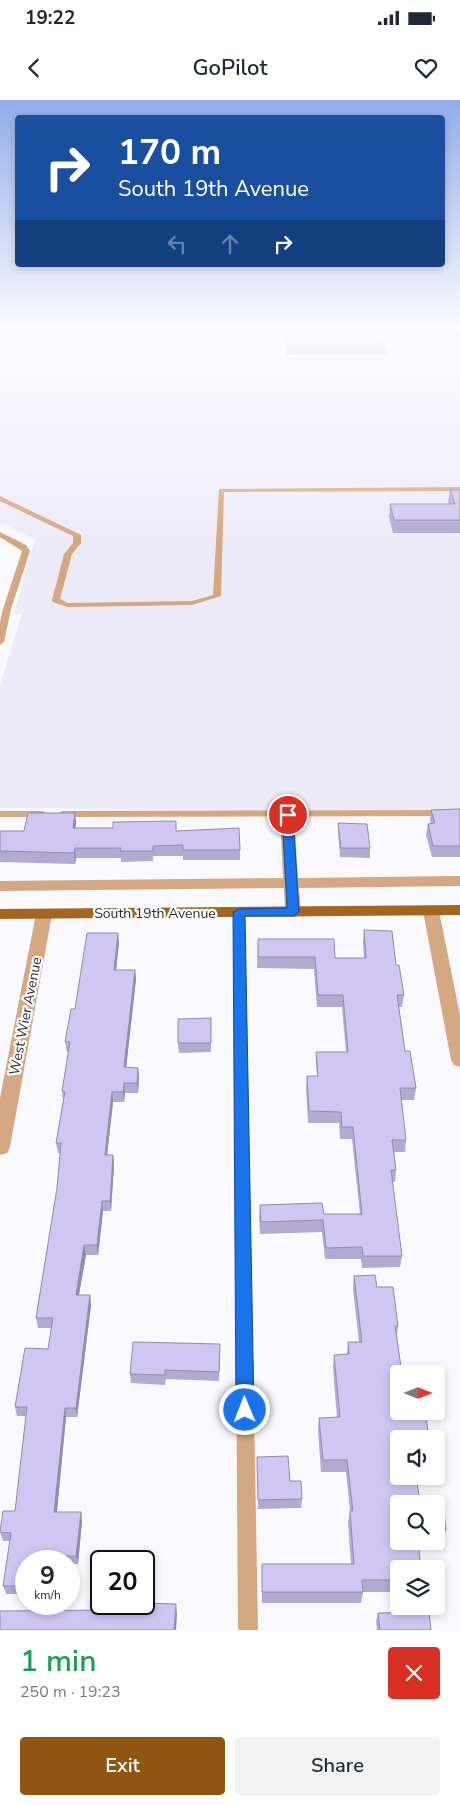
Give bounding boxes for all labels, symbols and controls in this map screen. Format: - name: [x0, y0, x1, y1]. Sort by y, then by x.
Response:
- text: 19:22: [25, 5, 75, 31]
- text: GoPilot: [193, 53, 267, 83]
- icon: back: [20, 54, 48, 82]
- icon: heart: [412, 54, 440, 82]
- text: 170 m: [118, 129, 221, 176]
- icon: right: [35, 135, 100, 200]
- text: South 19th Avenue: [118, 174, 309, 204]
- icon: left: [163, 230, 191, 258]
- icon: ahead: [216, 230, 244, 258]
- icon: right: [269, 230, 297, 258]
- pin: [267, 794, 309, 836]
- icon: arrive: [274, 801, 302, 829]
- street label: South 19th Avenue: [94, 904, 216, 923]
- street label: West Wier Avenue: [5, 956, 46, 1077]
- north arrow: [390, 1365, 445, 1420]
- map controls: [390, 1365, 445, 1615]
- position arrow: [218, 1383, 270, 1435]
- button: sound: [390, 1430, 445, 1485]
- button: search: [390, 1495, 445, 1550]
- speed limit sign: 20: [90, 1550, 155, 1615]
- text: 9: [40, 1559, 55, 1593]
- button: layers: [390, 1560, 445, 1615]
- text: km/h: [34, 1587, 61, 1603]
- text: 1 min: [20, 1641, 96, 1682]
- button: close: [388, 1647, 440, 1699]
- text: 250 m · 19:23: [20, 1681, 121, 1703]
- button: Exit: [20, 1737, 225, 1795]
- button: Share: [235, 1737, 440, 1795]

